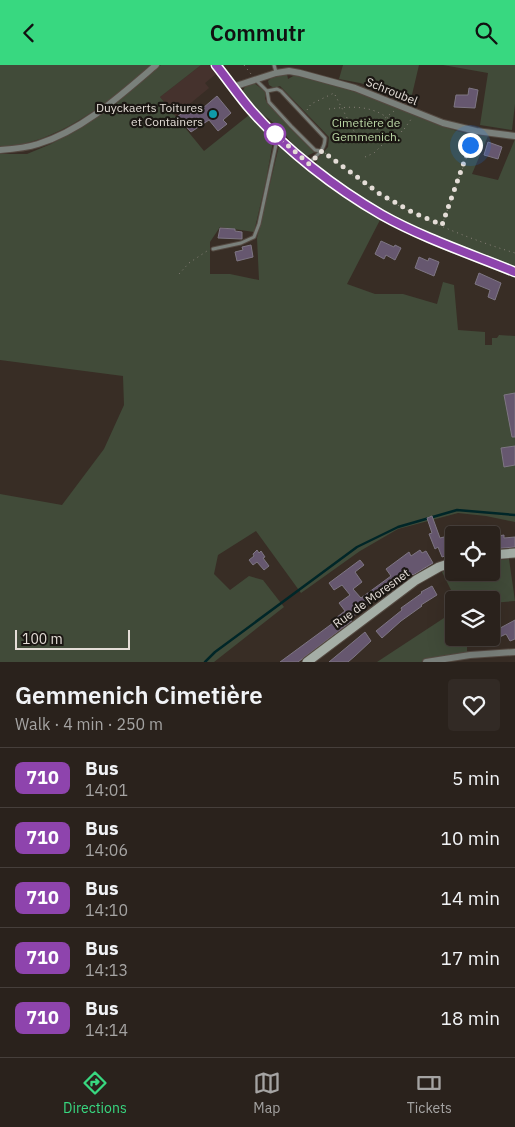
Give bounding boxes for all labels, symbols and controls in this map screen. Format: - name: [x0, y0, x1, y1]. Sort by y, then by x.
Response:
- text: Commutr: [210, 18, 305, 47]
- icon: back: [15, 19, 43, 47]
- icon: search: [472, 19, 500, 47]
- street label: Schroubel: [364, 74, 420, 108]
- place label: Duyckaerts Toitures et Containers: [96, 100, 203, 129]
- marker: Duyckaerts Toitures et Containers: [207, 108, 219, 120]
- park label: Cimetière de Gemmenich.: [332, 115, 401, 144]
- unlabelled marker: [264, 123, 286, 145]
- your location: [458, 133, 483, 158]
- map controls: [445, 526, 500, 646]
- button: locate: [445, 526, 500, 581]
- street label: Rue de Moresnet: [330, 565, 412, 631]
- button: layers: [445, 591, 500, 646]
- scale bar: [15, 627, 130, 650]
- text: 100 m: [22, 630, 63, 648]
- text: Gemmenich Cimetière: [15, 679, 263, 711]
- button: heart: [448, 679, 500, 731]
- text: Walk · 4 min · 250 m: [15, 714, 163, 734]
- text: Bus: [85, 756, 119, 780]
- text: 710: [26, 766, 59, 789]
- text: 5 min: [452, 766, 500, 790]
- text: 14:01: [85, 780, 128, 800]
- text: Bus: [85, 816, 119, 840]
- text: 710: [26, 826, 59, 849]
- text: 10 min: [441, 826, 500, 850]
- text: 14:06: [85, 840, 128, 860]
- text: Bus: [85, 876, 119, 900]
- text: 710: [26, 886, 59, 909]
- text: 14 min: [441, 886, 500, 910]
- text: 14:10: [85, 900, 128, 920]
- text: Bus: [85, 936, 119, 960]
- text: 710: [26, 946, 59, 969]
- text: 17 min: [441, 946, 500, 970]
- text: 14:13: [85, 960, 128, 980]
- text: Bus: [85, 996, 119, 1020]
- text: 710: [26, 1006, 59, 1029]
- text: 18 min: [441, 1006, 500, 1030]
- text: 14:14: [85, 1020, 128, 1040]
- tab: Directions: [63, 1069, 127, 1117]
- tab: Map: [253, 1069, 281, 1117]
- tab: Tickets: [407, 1069, 452, 1117]

